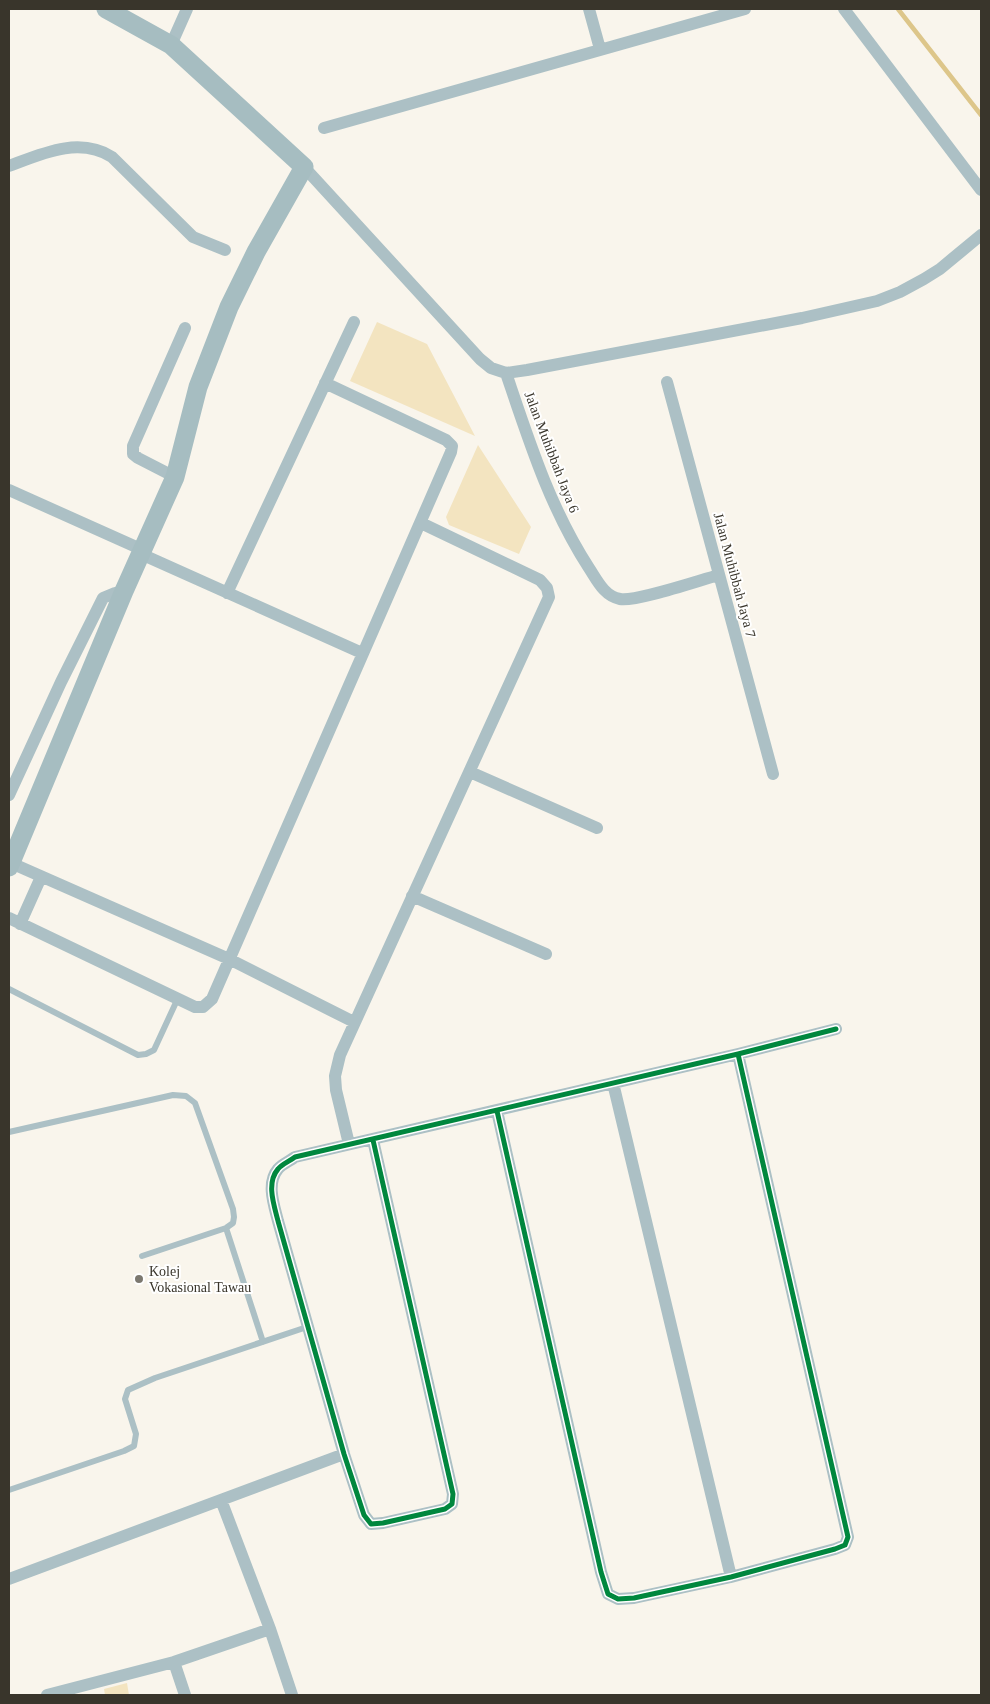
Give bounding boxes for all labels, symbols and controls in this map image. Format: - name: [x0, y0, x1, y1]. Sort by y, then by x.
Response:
- street label: Jalan Muhibbah Jaya 6: [521, 389, 582, 515]
- street label: Jalan Muhibbah Jaya 7: [711, 511, 758, 639]
- place label: Kolej Vokasional Tawau: [149, 1264, 251, 1295]
- marker: Kolej Vokasional Tawau: [133, 1273, 145, 1285]

